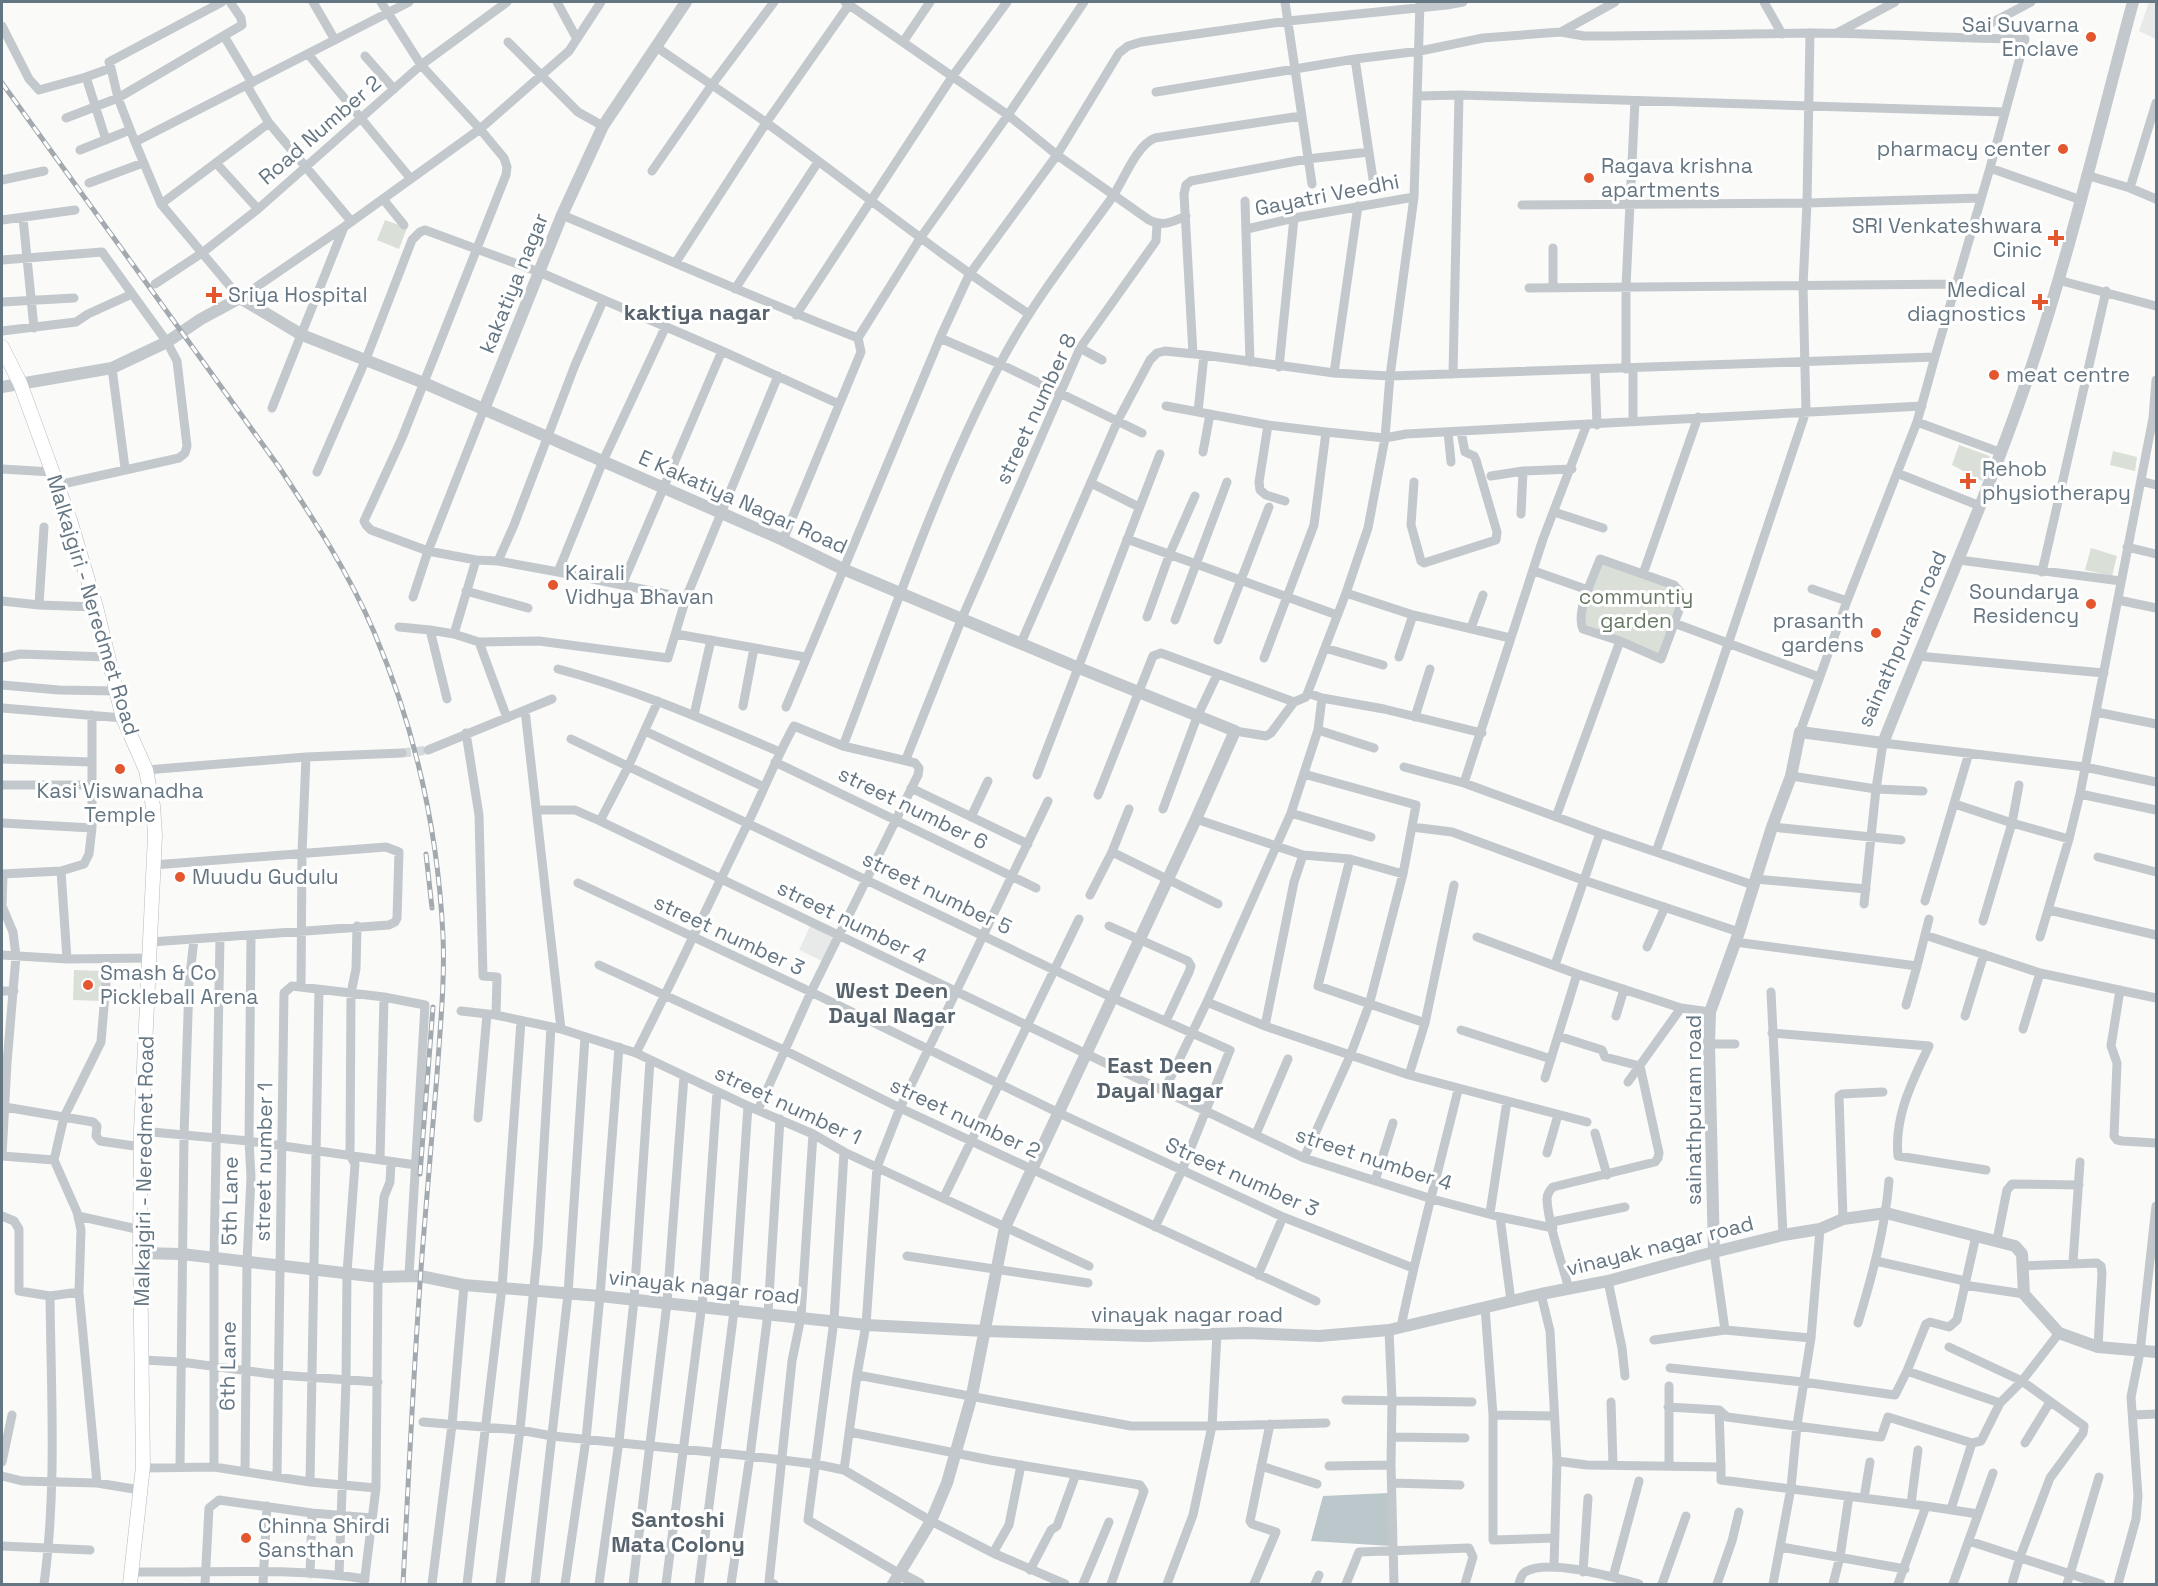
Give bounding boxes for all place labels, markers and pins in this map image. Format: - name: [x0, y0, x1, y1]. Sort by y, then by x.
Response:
- place label: Sai Suvarna Enclave: [1962, 11, 2079, 62]
- marker: Sai Suvarna Enclave: [2084, 30, 2098, 44]
- place label: pharmacy center: [1877, 135, 2051, 162]
- marker: pharmacy center: [2056, 142, 2070, 156]
- place label: Ragava krishna apartments: [1601, 152, 1753, 203]
- marker: Ragava krishna apartments: [1582, 171, 1596, 185]
- place label: SRI Venkateshwara Cinic: [1852, 212, 2042, 263]
- marker: SRI Venkateshwara Cinic: [2047, 229, 2065, 247]
- place label: Medical diagnostics: [1907, 276, 2026, 327]
- place label: Sriya Hospital: [228, 281, 368, 308]
- marker: Sriya Hospital: [205, 286, 223, 304]
- marker: Medical diagnostics: [2031, 293, 2049, 311]
- place label: meat centre: [2006, 361, 2130, 388]
- marker: meat centre: [1987, 368, 2001, 382]
- place label: Rehob physiotherapy: [1982, 455, 2131, 506]
- marker: Rehob physiotherapy: [1959, 472, 1977, 490]
- place label: Kairali Vidhya Bhavan: [565, 559, 714, 610]
- marker: Kairali Vidhya Bhavan: [546, 578, 560, 592]
- place label: Soundarya Residency: [1969, 578, 2079, 629]
- marker: Soundarya Residency: [2084, 597, 2098, 611]
- place label: prasanth gardens: [1773, 607, 1864, 658]
- marker: prasanth gardens: [1869, 626, 1883, 640]
- marker: Kasi Viswanadha Temple: [113, 762, 127, 776]
- place label: Kasi Viswanadha Temple: [36, 777, 204, 828]
- place label: Muudu Gudulu: [192, 863, 339, 890]
- marker: Muudu Gudulu: [173, 870, 187, 884]
- place label: Smash & Co Pickleball Arena: [100, 959, 258, 1010]
- marker: Smash & Co Pickleball Arena: [81, 978, 95, 992]
- place label: Chinna Shirdi Sansthan: [258, 1512, 390, 1563]
- marker: Chinna Shirdi Sansthan: [239, 1531, 253, 1545]

